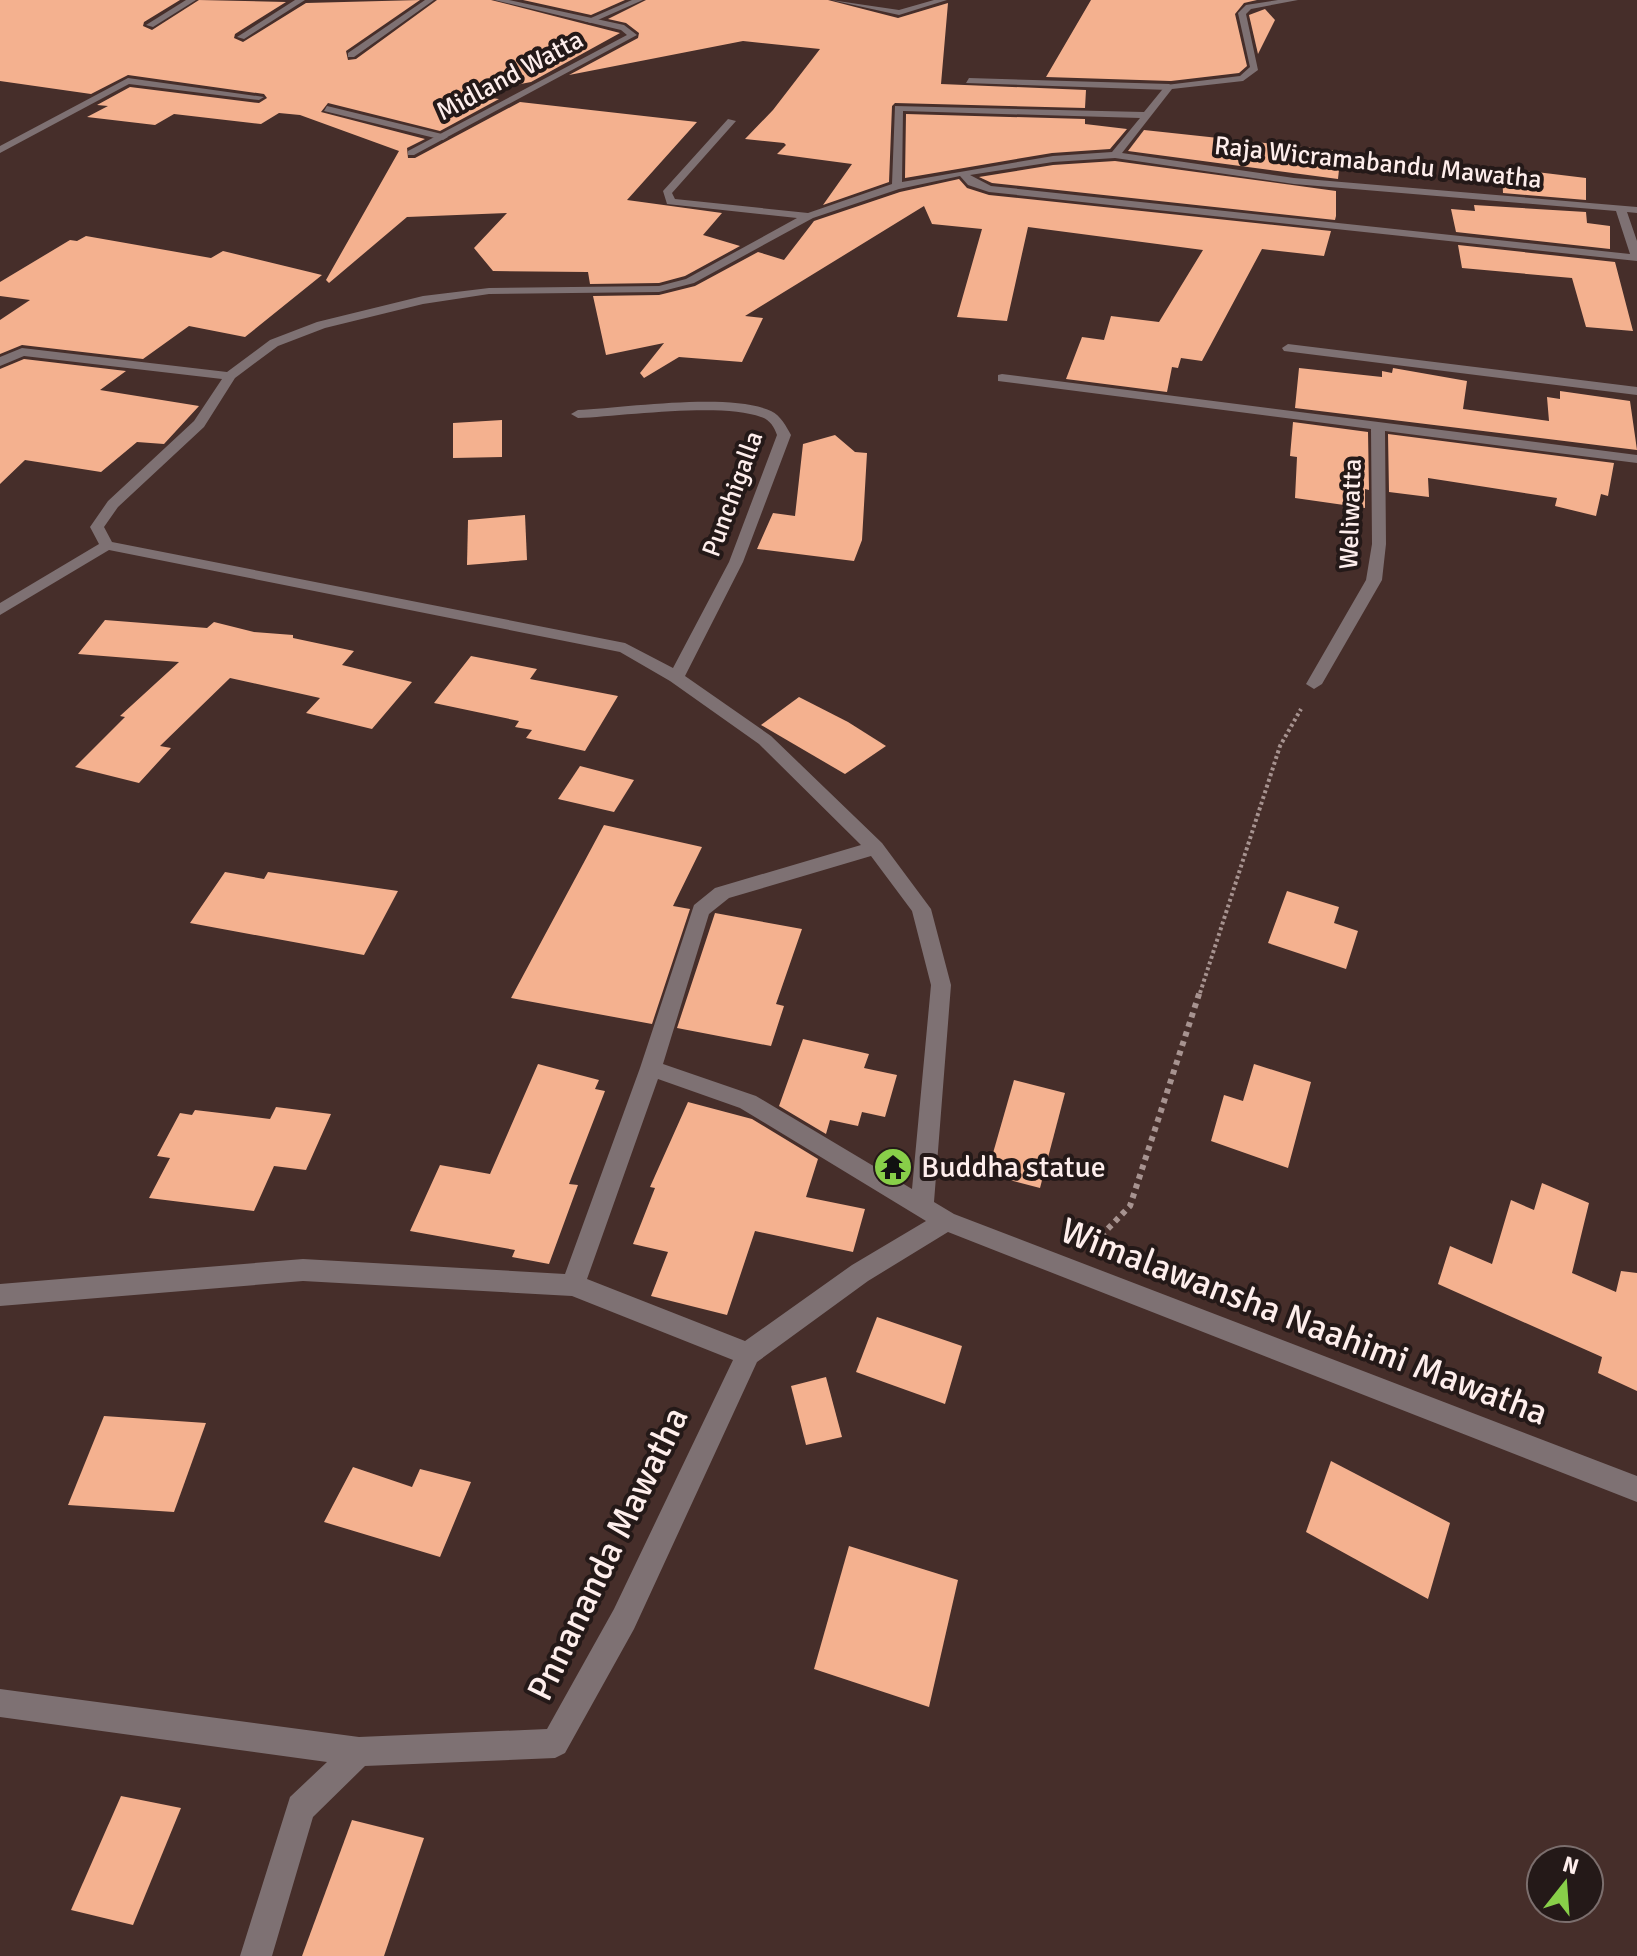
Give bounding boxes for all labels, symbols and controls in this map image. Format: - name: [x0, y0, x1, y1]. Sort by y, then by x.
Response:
- street label: Midland Watta: [431, 24, 589, 128]
- street label: Raja Wicramabandu Mawatha: [1213, 130, 1543, 196]
- street label: Punchigalla: [695, 427, 771, 561]
- street label: Weliwatta: [1333, 458, 1369, 570]
- temple icon: Buddha statue: [872, 1146, 914, 1188]
- place label: Buddha statue: [921, 1149, 1106, 1186]
- street label: Wimalawansha Naahimi Mawatha: [1054, 1208, 1554, 1436]
- street label: Pnnananda Mawatha: [517, 1400, 699, 1708]
- north arrow: [1525, 1844, 1605, 1924]
- text: N: [1559, 1850, 1582, 1881]

